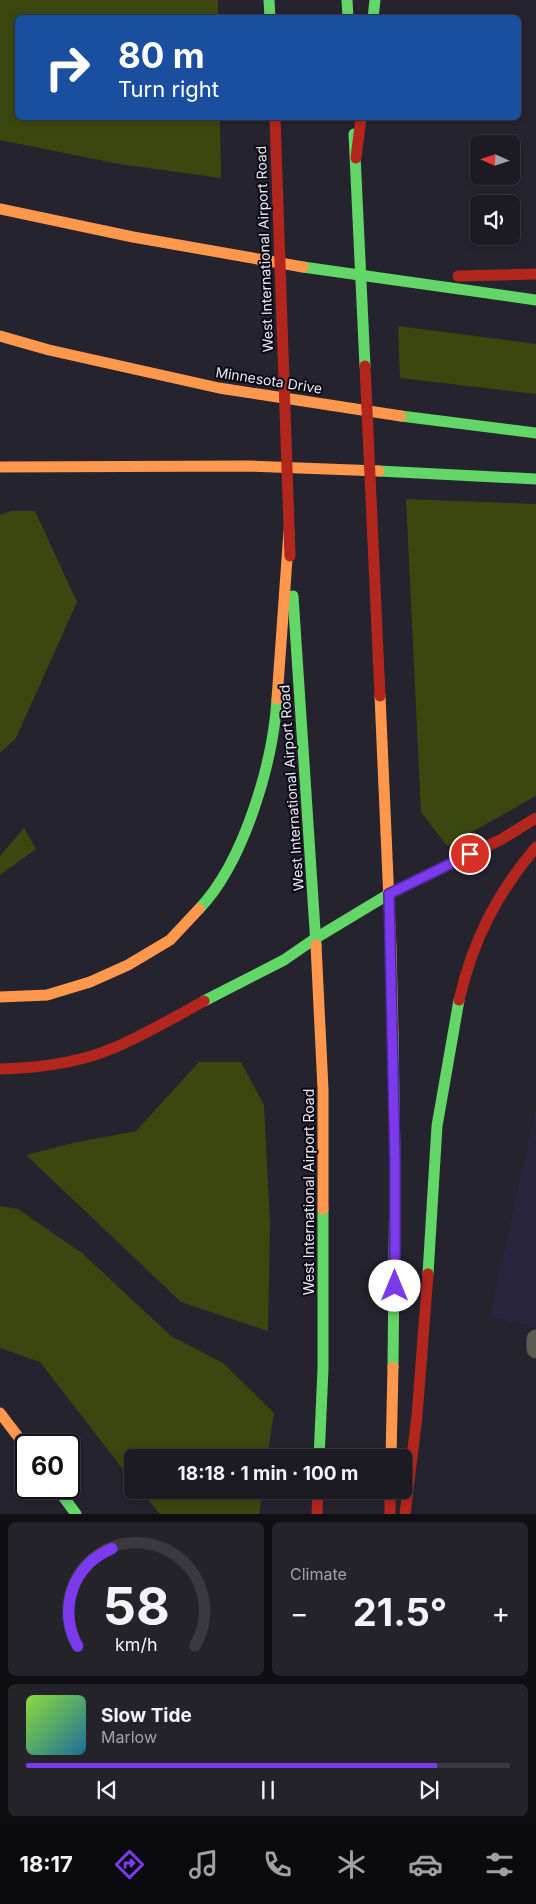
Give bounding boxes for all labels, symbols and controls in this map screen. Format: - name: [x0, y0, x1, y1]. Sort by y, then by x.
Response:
- text: 80 m: [118, 34, 205, 76]
- icon: right: [35, 35, 100, 100]
- text: Turn right: [118, 76, 219, 102]
- north arrow: [470, 135, 520, 185]
- map controls: [470, 135, 520, 245]
- street label: West International Airport Road: [252, 145, 276, 353]
- button: sound: [470, 195, 520, 245]
- street label: Minnesota Drive: [214, 363, 324, 397]
- street label: West International Airport Road: [275, 684, 307, 892]
- pin: [449, 833, 491, 875]
- icon: arrive: [456, 840, 484, 868]
- street label: West International Airport Road: [300, 1089, 317, 1295]
- position arrow: [368, 1259, 420, 1311]
- speed limit sign: 60: [15, 1434, 80, 1499]
- text: 18:18 · 1 min · 100 m: [178, 1462, 358, 1485]
- text: Climate: [290, 1564, 347, 1584]
- text: 58: [102, 1575, 170, 1638]
- text: 21.5°: [353, 1589, 447, 1635]
- text: −: [290, 1596, 309, 1630]
- text: +: [491, 1596, 510, 1630]
- text: km/h: [115, 1634, 157, 1655]
- text: Slow Tide: [101, 1704, 192, 1727]
- text: Marlow: [101, 1727, 157, 1747]
- icon: previous: [93, 1776, 121, 1804]
- icon: pause: [254, 1776, 282, 1804]
- icon: next: [415, 1776, 443, 1804]
- icon: directions: [112, 1847, 147, 1882]
- icon: music: [186, 1847, 221, 1882]
- icon: phone: [260, 1847, 295, 1882]
- icon: climate: [334, 1847, 369, 1882]
- icon: car: [408, 1847, 443, 1882]
- icon: filters: [482, 1847, 517, 1882]
- text: 18:17: [19, 1851, 73, 1877]

